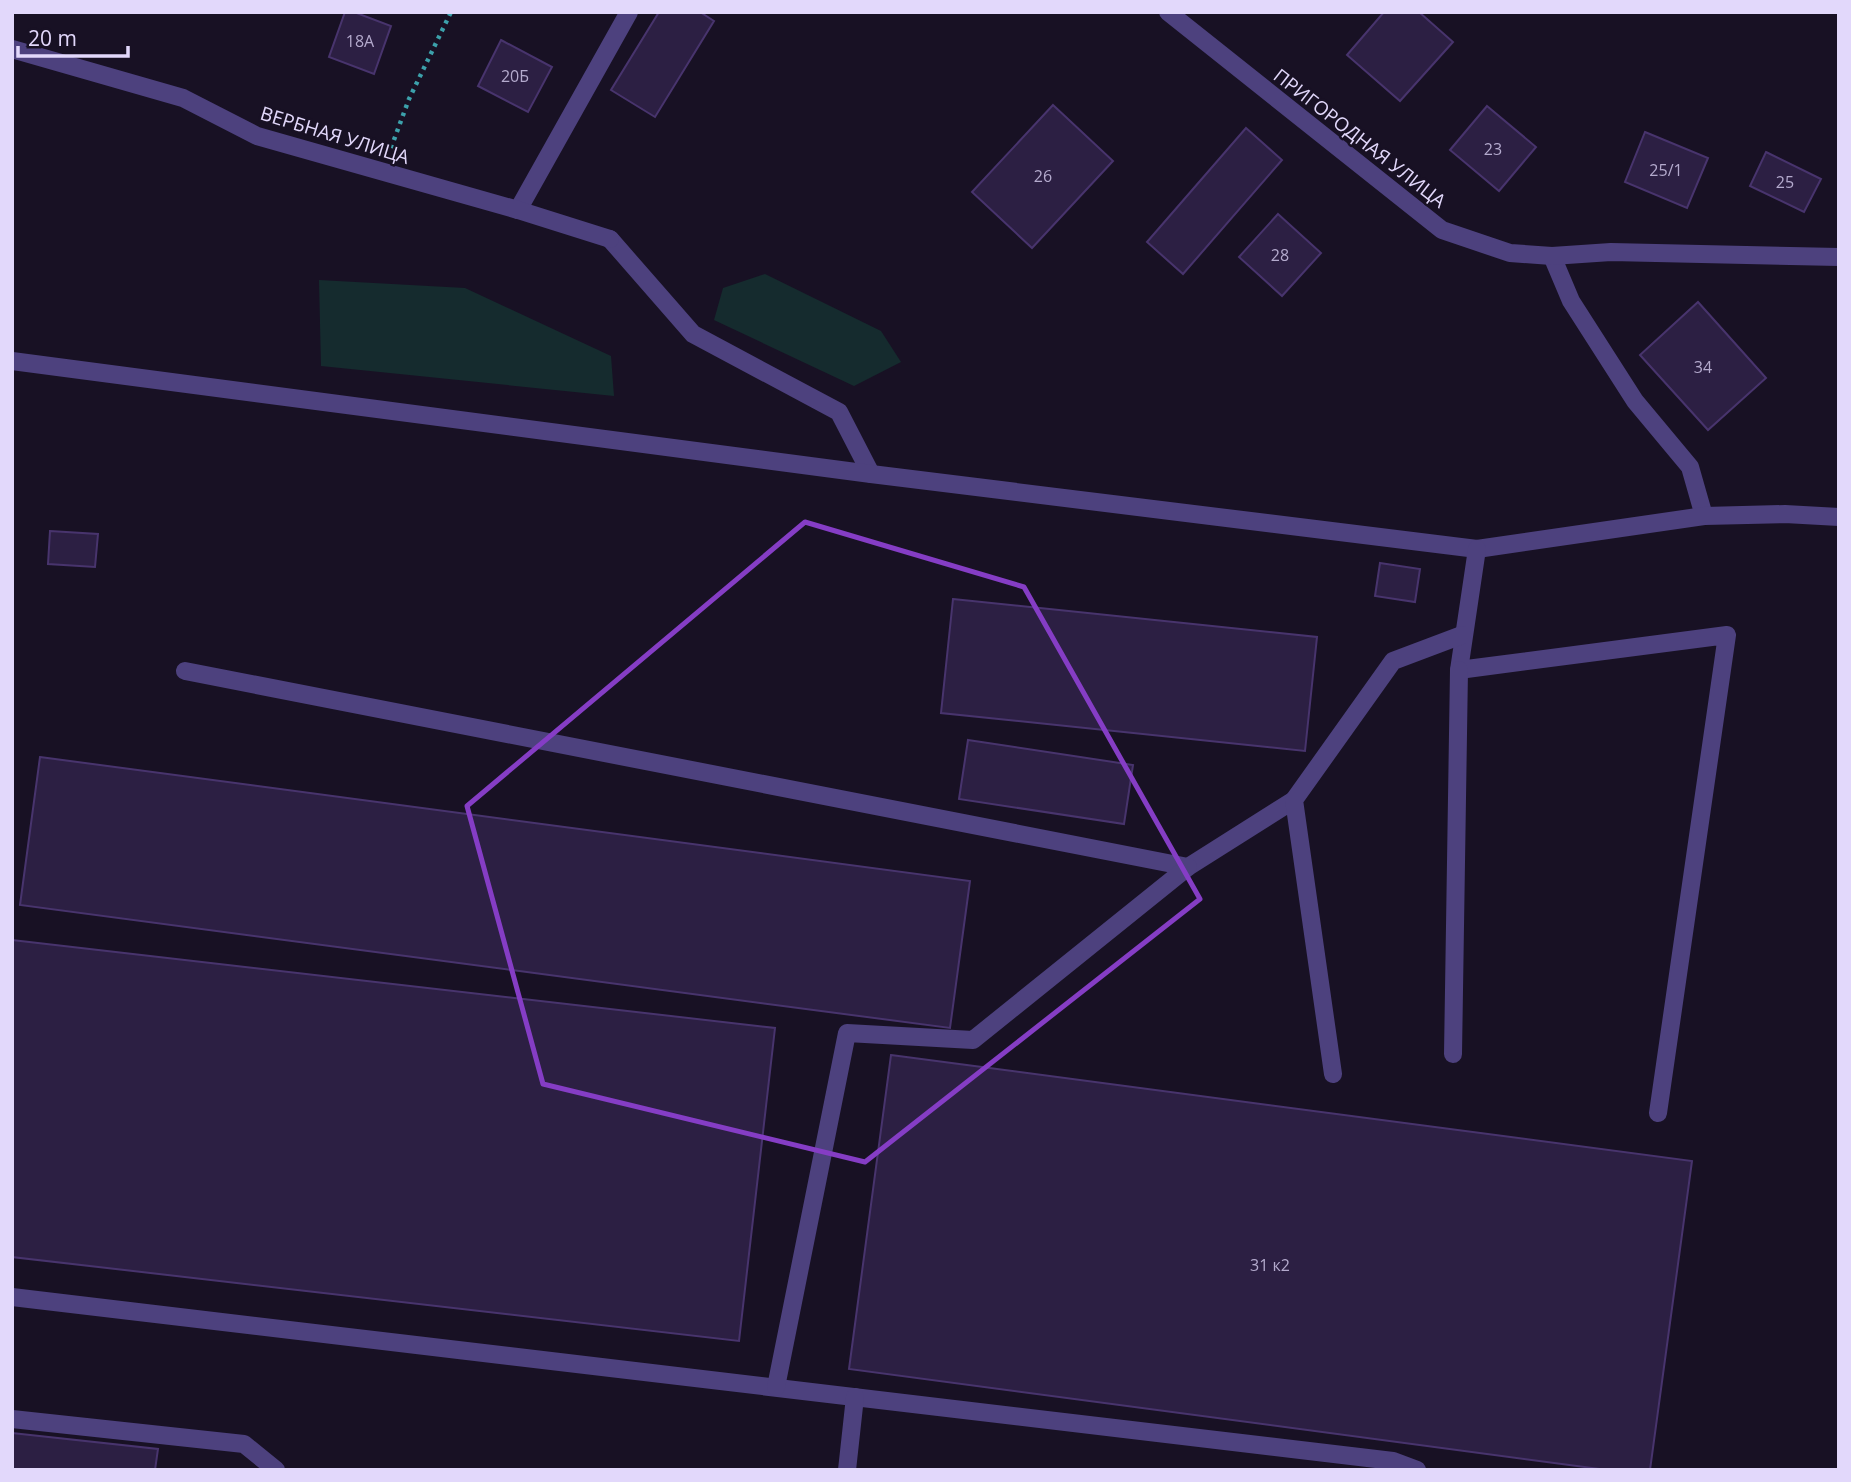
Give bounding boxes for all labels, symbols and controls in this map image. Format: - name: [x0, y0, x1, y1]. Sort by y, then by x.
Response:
- scale bar: [18, 14, 128, 58]
- text: 20 m: [28, 24, 77, 52]
- house number: 18А: [346, 30, 375, 52]
- street label: ПРИГОРОДНАЯ УЛИЦА: [1268, 62, 1452, 214]
- house number: 20Б: [501, 65, 529, 87]
- street label: ВЕРБНАЯ УЛИЦА: [257, 100, 413, 170]
- house number: 23: [1484, 138, 1502, 160]
- house number: 25/1: [1649, 159, 1683, 181]
- house number: 26: [1034, 165, 1052, 187]
- house number: 25: [1776, 171, 1794, 193]
- house number: 28: [1271, 244, 1289, 266]
- house number: 34: [1694, 356, 1712, 378]
- house number: 31 к2: [1250, 1254, 1290, 1276]

